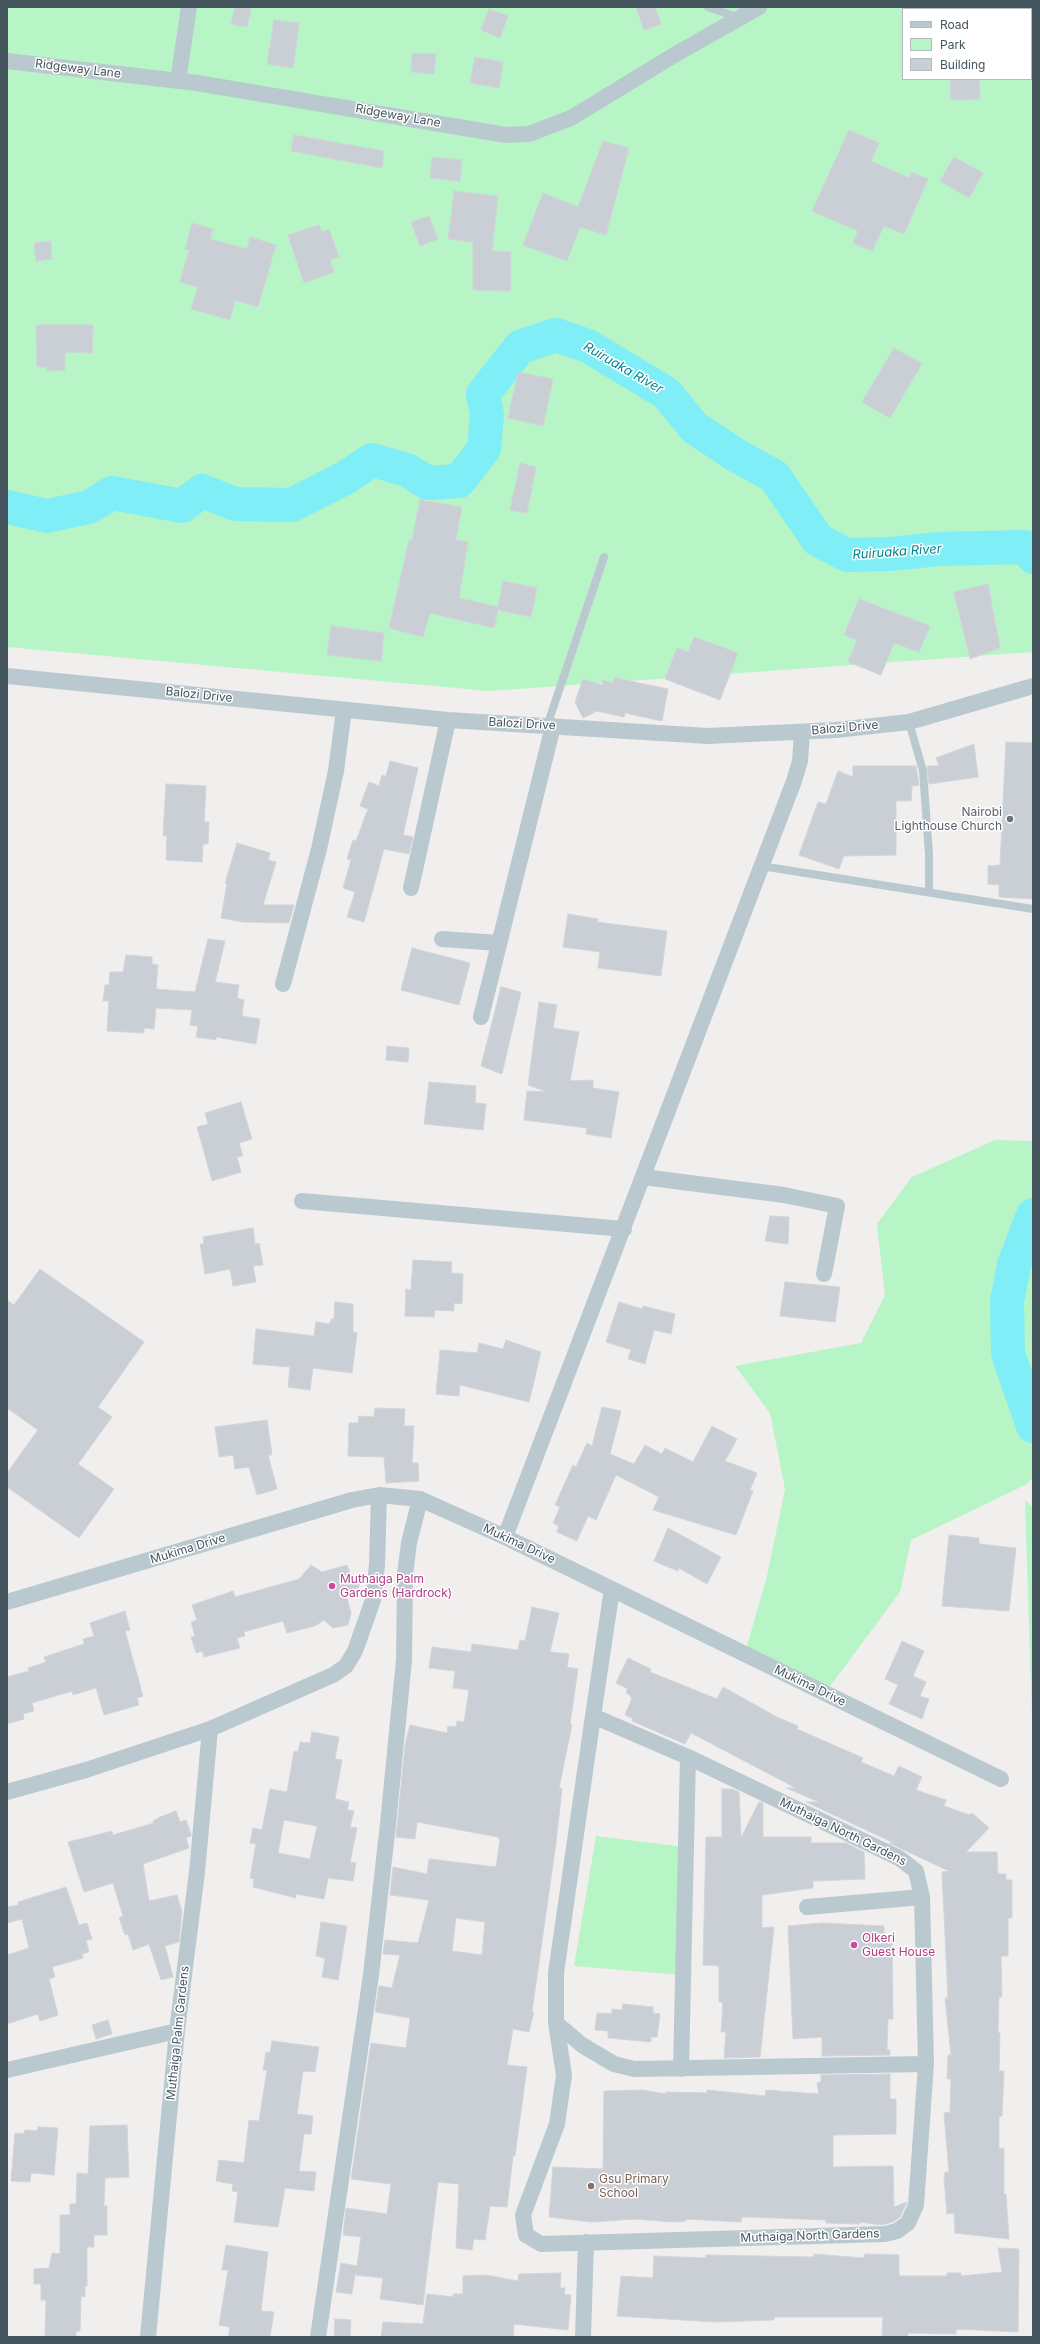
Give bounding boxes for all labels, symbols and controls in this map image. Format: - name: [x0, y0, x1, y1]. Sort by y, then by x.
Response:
- legend: [902, 8, 1032, 80]
- text: Road: [940, 17, 969, 32]
- text: Park: [940, 37, 966, 52]
- street label: Ridgeway Lane: [34, 57, 122, 81]
- text: Building: [940, 57, 985, 72]
- street label: Ridgeway Lane: [354, 101, 442, 131]
- water label: Ruiruaka River: [580, 339, 666, 397]
- water label: Ruiruaka River: [852, 541, 942, 563]
- street label: Balozi Drive: [165, 684, 233, 706]
- street label: Balozi Drive: [488, 715, 556, 733]
- street label: Balozi Drive: [811, 718, 879, 738]
- place label: Nairobi Lighthouse Church: [895, 805, 1002, 833]
- marker: Nairobi Lighthouse Church: [1005, 814, 1015, 824]
- street label: Mukima Drive: [481, 1521, 557, 1567]
- street label: Mukima Drive: [149, 1531, 227, 1567]
- place label: Muthaiga Palm Gardens (Hardrock): [340, 1572, 452, 1600]
- marker: Muthaiga Palm Gardens (Hardrock): [327, 1581, 337, 1591]
- street label: Mukima Drive: [772, 1662, 848, 1710]
- street label: Muthaiga North Gardens: [777, 1795, 909, 1869]
- place label: Olkeri Guest House: [862, 1931, 935, 1959]
- marker: Olkeri Guest House: [849, 1940, 859, 1950]
- street label: Muthaiga Palm Gardens: [164, 1965, 192, 2101]
- place label: Gsu Primary School: [599, 2172, 669, 2200]
- marker: Gsu Primary School: [586, 2181, 596, 2191]
- street label: Muthaiga North Gardens: [740, 2226, 880, 2246]

